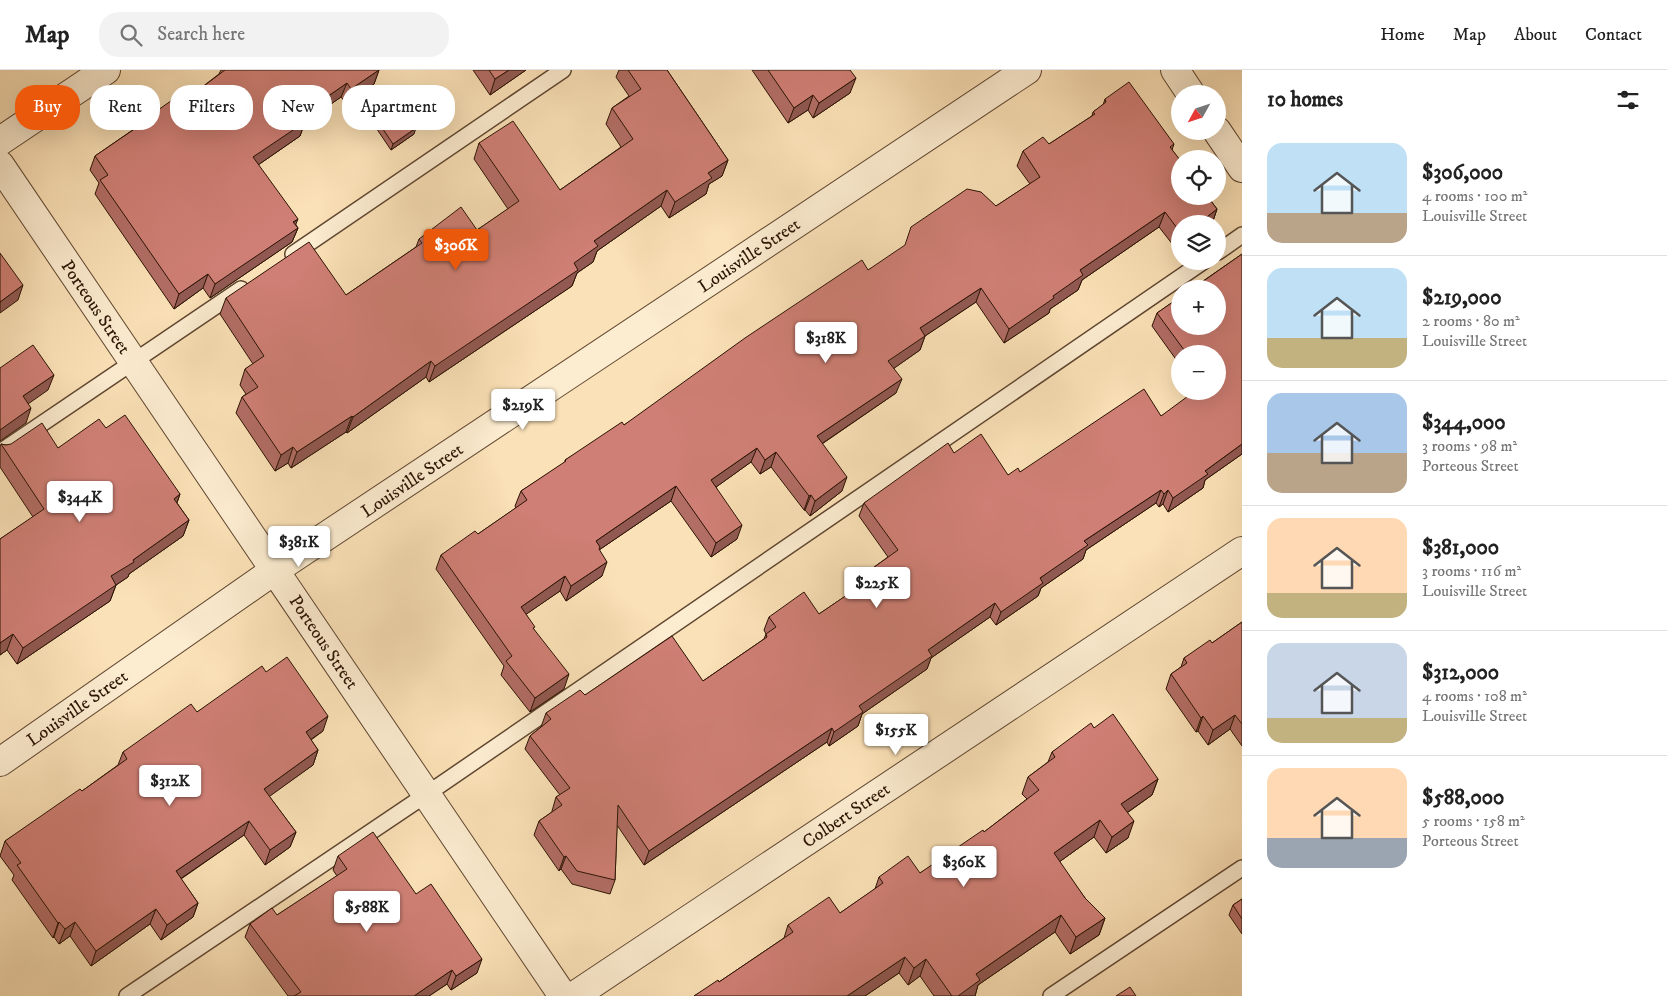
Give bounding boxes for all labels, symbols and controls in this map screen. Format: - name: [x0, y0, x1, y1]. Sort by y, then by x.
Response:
- search box: [99, 12, 449, 57]
- text: Map: [25, 20, 69, 50]
- icon: search: [117, 21, 145, 49]
- text: Search here: [157, 23, 245, 46]
- text: Home: [1380, 24, 1425, 46]
- text: Map: [1453, 24, 1486, 46]
- text: About: [1514, 24, 1557, 46]
- text: Contact: [1585, 24, 1642, 46]
- chip: Buy: [15, 85, 80, 130]
- chip: Rent: [90, 85, 160, 130]
- chip: Filters: [170, 85, 253, 130]
- chip: New: [263, 85, 332, 130]
- chip: Apartment: [342, 85, 455, 130]
- north arrow: [1171, 85, 1226, 140]
- map controls: [1171, 85, 1226, 400]
- icon: filters: [1614, 86, 1642, 114]
- text: 10 homes: [1267, 87, 1343, 113]
- button: locate: [1171, 150, 1226, 205]
- text: $306,000: [1422, 160, 1503, 186]
- icon: home: [1307, 163, 1367, 223]
- text: 4 rooms · 100 m²: [1422, 186, 1527, 206]
- text: Louisville Street: [1422, 206, 1527, 226]
- street label: Louisville Street: [694, 214, 805, 298]
- button: layers: [1171, 215, 1226, 270]
- pin: $306K: [421, 228, 491, 271]
- text: $306K: [435, 235, 477, 255]
- street label: Porteous Street: [56, 256, 135, 359]
- button: +: [1171, 280, 1226, 335]
- text: $219,000: [1422, 285, 1501, 311]
- icon: home: [1307, 288, 1367, 348]
- text: 2 rooms · 80 m²: [1422, 311, 1520, 331]
- pin: $318K: [791, 322, 861, 364]
- text: $318K: [806, 328, 846, 348]
- text: Louisville Street: [1422, 331, 1527, 351]
- button: −: [1171, 345, 1226, 400]
- pin: $219K: [488, 388, 558, 431]
- text: $219K: [502, 395, 544, 415]
- text: $344,000: [1422, 410, 1506, 436]
- icon: home: [1307, 413, 1367, 473]
- text: 3 rooms · 98 m²: [1422, 436, 1517, 456]
- street label: Louisville Street: [357, 439, 468, 523]
- text: Porteous Street: [1422, 456, 1519, 476]
- pin: $344K: [45, 480, 115, 523]
- text: $344K: [58, 487, 102, 507]
- pin: $381K: [264, 526, 334, 568]
- text: $381K: [279, 532, 319, 552]
- text: $381,000: [1422, 535, 1499, 561]
- icon: home: [1307, 538, 1367, 598]
- text: 3 rooms · 116 m²: [1422, 561, 1521, 581]
- pin: $225K: [842, 566, 912, 609]
- text: $225K: [855, 573, 899, 593]
- text: Louisville Street: [1422, 581, 1527, 601]
- street label: Porteous Street: [284, 591, 363, 694]
- text: $312,000: [1422, 660, 1499, 686]
- icon: home: [1307, 663, 1367, 723]
- street label: Louisville Street: [23, 666, 133, 752]
- text: 4 rooms · 108 m²: [1422, 686, 1527, 706]
- text: Louisville Street: [1422, 706, 1527, 726]
- pin: $155K: [861, 714, 931, 756]
- text: $155K: [875, 720, 917, 740]
- pin: $312K: [135, 764, 205, 807]
- text: $312K: [150, 771, 190, 791]
- street label: Colbert Street: [799, 778, 895, 853]
- text: $588,000: [1422, 785, 1504, 811]
- icon: home: [1307, 788, 1367, 848]
- text: 5 rooms · 158 m²: [1422, 811, 1525, 831]
- text: Porteous Street: [1422, 831, 1519, 851]
- pin: $360K: [929, 846, 999, 888]
- text: $360K: [943, 852, 985, 872]
- pin: $588K: [332, 890, 402, 933]
- text: $588K: [345, 897, 389, 917]

